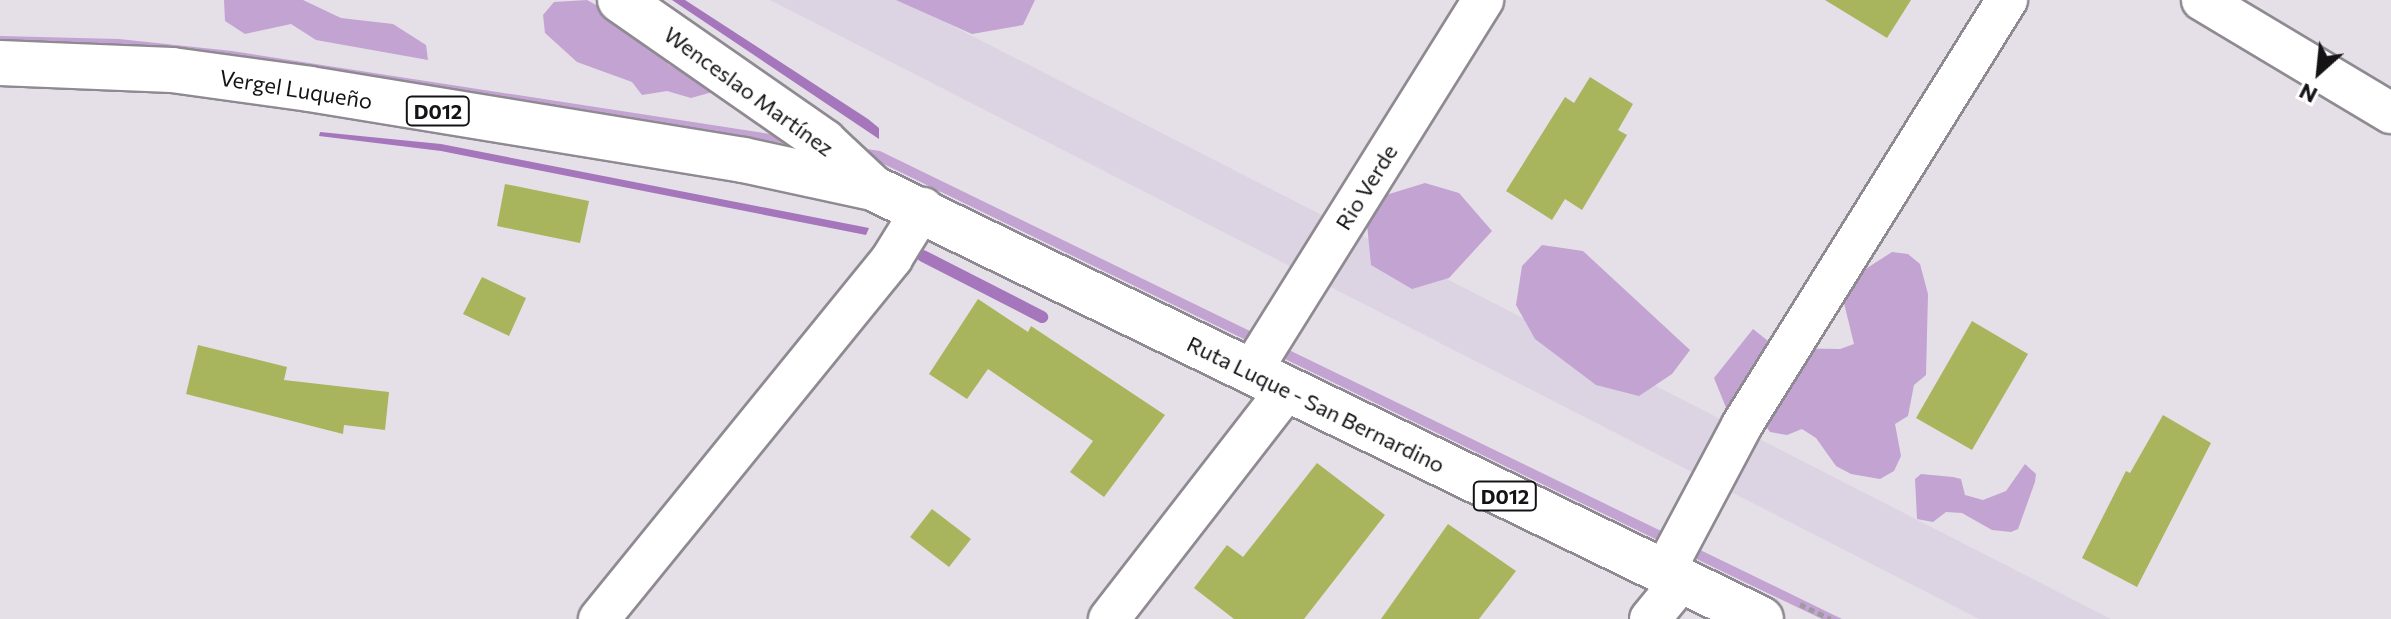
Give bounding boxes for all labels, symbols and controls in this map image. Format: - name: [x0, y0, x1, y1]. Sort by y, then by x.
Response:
- street label: Wenceslao Martínez: [659, 21, 839, 161]
- north arrow: [2279, 32, 2359, 112]
- street label: Vergel Luqueño: [218, 64, 374, 114]
- text: N: [2294, 78, 2321, 110]
- road number: D012: [404, 95, 472, 127]
- street label: Rio Verde: [1329, 139, 1403, 235]
- street label: Ruta Luque - San Bernardino: [1183, 330, 1449, 478]
- road number: D012: [1471, 480, 1539, 512]

